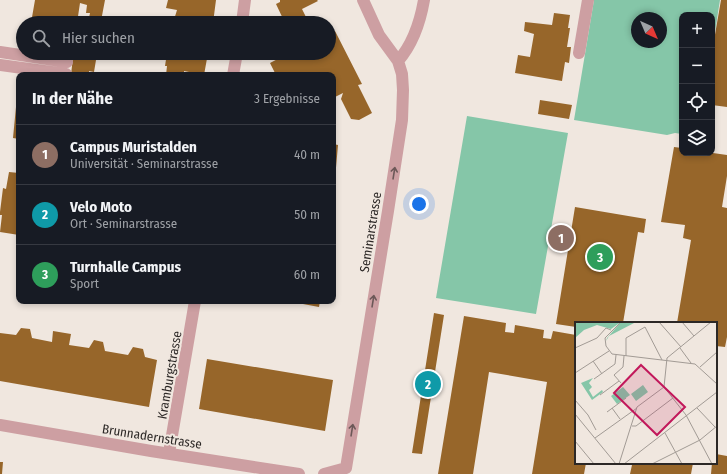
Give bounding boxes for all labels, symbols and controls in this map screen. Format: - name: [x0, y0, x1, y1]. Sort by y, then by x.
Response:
- north arrow: [631, 12, 667, 48]
- map controls: [679, 12, 715, 156]
- button: +: [679, 12, 715, 48]
- search box: [16, 16, 336, 60]
- icon: search: [30, 27, 52, 49]
- text: Hier suchen: [62, 29, 135, 47]
- button: −: [679, 48, 715, 84]
- button: locate: [679, 84, 715, 120]
- text: In der Nähe: [32, 88, 113, 109]
- text: 3 Ergebnisse: [254, 91, 320, 106]
- button: layers: [679, 120, 715, 156]
- text: Campus Muristalden: [70, 138, 197, 156]
- text: 1: [42, 147, 48, 162]
- text: 40 m: [294, 147, 320, 162]
- text: Universität · Seminarstrasse: [70, 156, 218, 171]
- one-way arrow: [390, 167, 398, 180]
- street label: Seminarstrasse: [357, 191, 384, 273]
- your location: [409, 194, 429, 214]
- text: Velo Moto: [70, 198, 132, 216]
- text: 2: [42, 207, 48, 222]
- text: 50 m: [294, 207, 320, 222]
- text: Ort · Seminarstrasse: [70, 216, 177, 231]
- pin: 1: [548, 223, 574, 253]
- pin: 3: [587, 242, 613, 272]
- text: Turnhalle Campus: [70, 258, 181, 276]
- text: 3: [42, 267, 48, 282]
- text: 60 m: [294, 267, 320, 282]
- text: Sport: [70, 276, 99, 291]
- one-way arrow: [369, 295, 377, 308]
- inset map: [575, 322, 717, 464]
- street label: Kramburgstrasse: [154, 330, 185, 420]
- pin: 2: [415, 369, 441, 399]
- street label: Brunnadernstrasse: [101, 421, 203, 452]
- one-way arrow: [348, 423, 356, 436]

